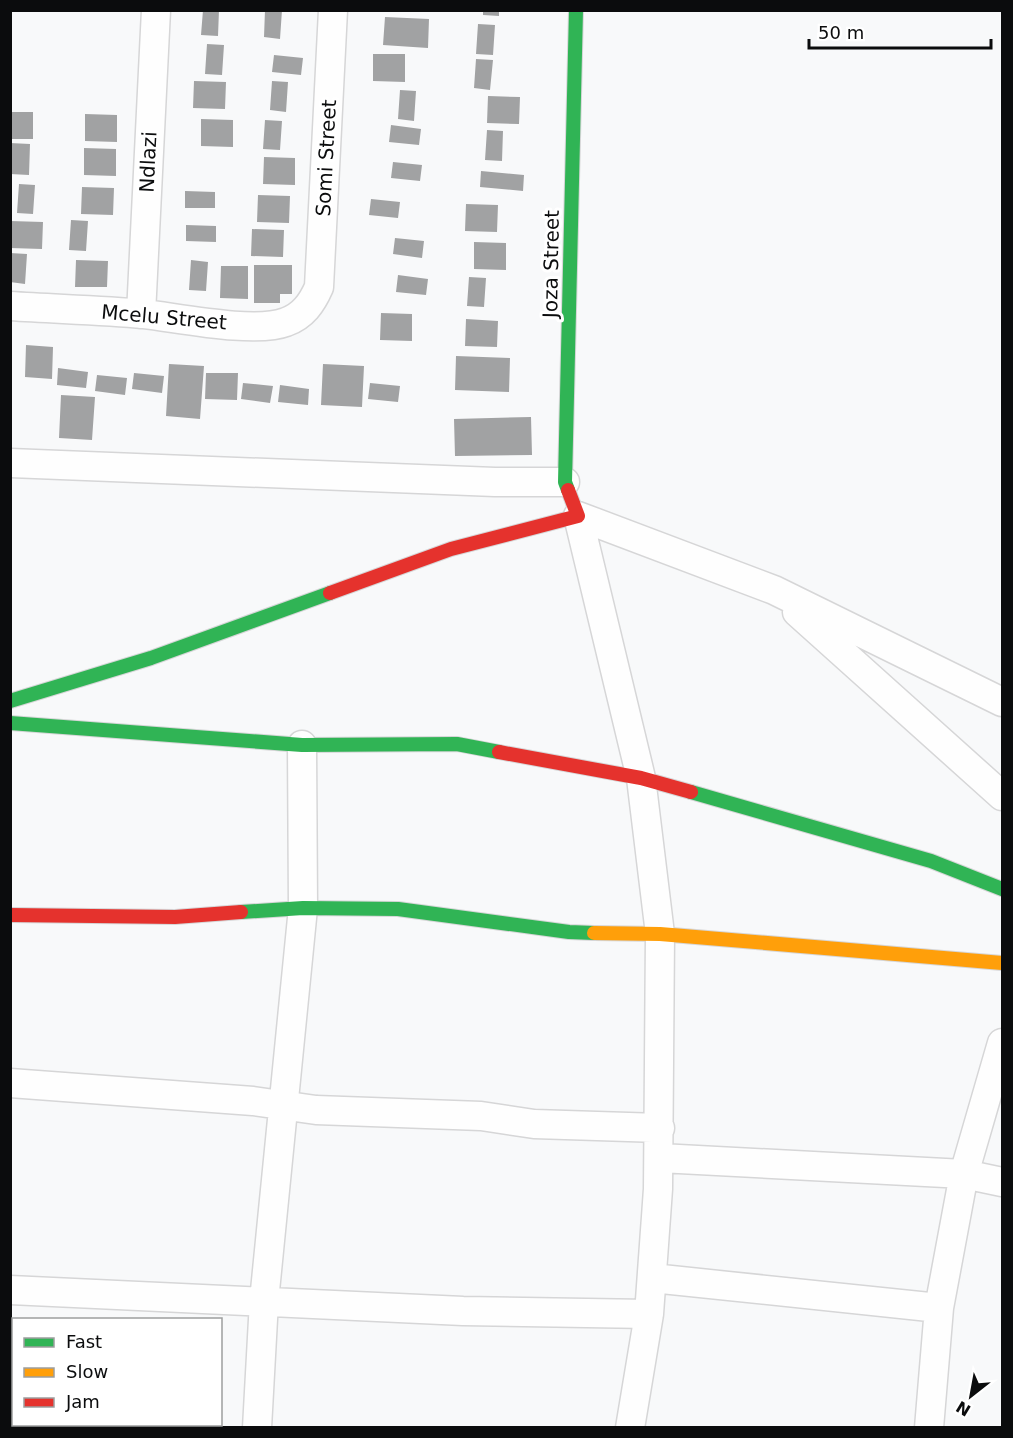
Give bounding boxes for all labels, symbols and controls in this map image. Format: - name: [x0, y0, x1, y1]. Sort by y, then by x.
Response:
- scale bar: [809, 12, 990, 50]
- text: 50 m: [818, 22, 864, 43]
- street label: Somi Street: [311, 99, 341, 217]
- street label: Ndlazi: [134, 131, 162, 193]
- street label: Joza Street: [538, 210, 564, 320]
- street label: Mcelu Street: [100, 300, 228, 334]
- legend: [12, 1318, 222, 1426]
- text: Fast: [66, 1331, 102, 1352]
- text: Slow: [66, 1361, 108, 1382]
- north arrow: [941, 1366, 1001, 1426]
- text: Jam: [65, 1391, 100, 1412]
- text: N: [953, 1397, 974, 1420]

